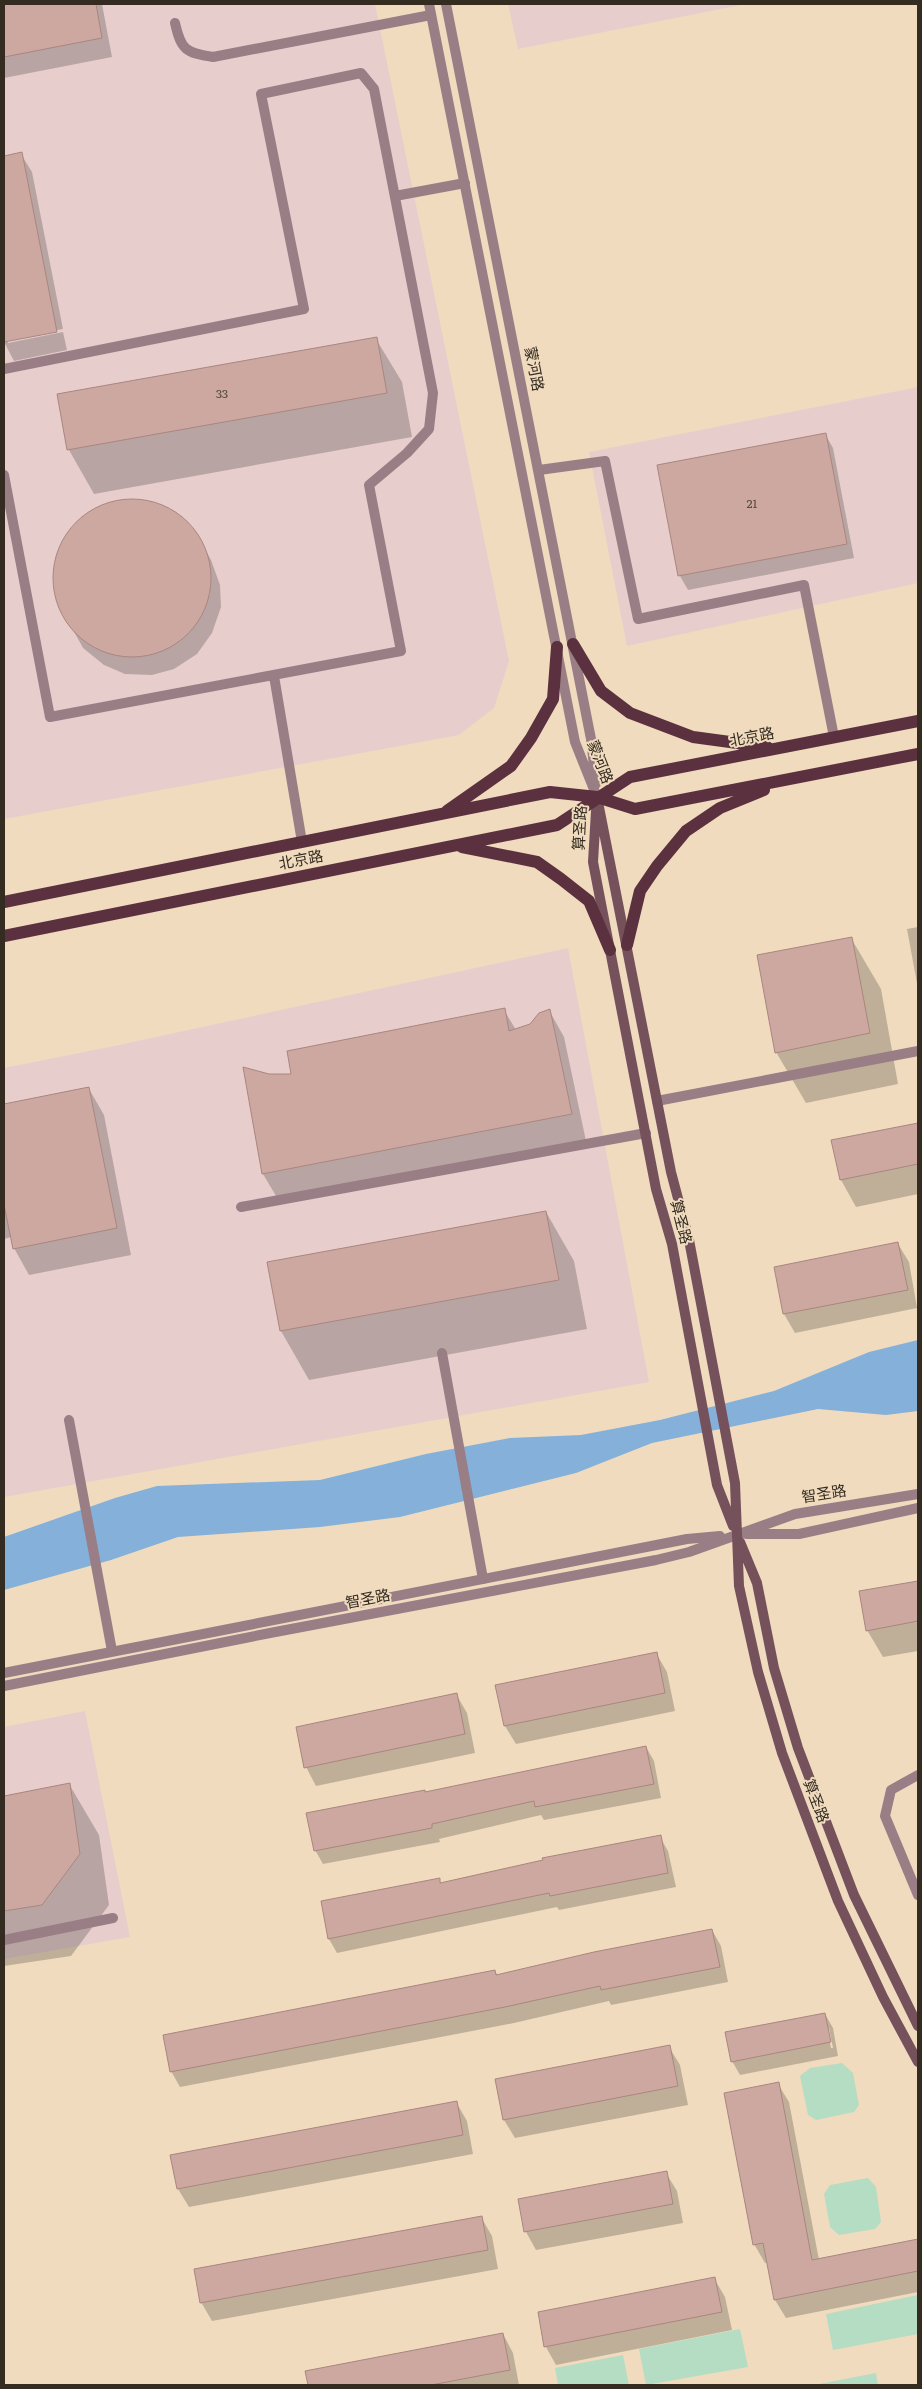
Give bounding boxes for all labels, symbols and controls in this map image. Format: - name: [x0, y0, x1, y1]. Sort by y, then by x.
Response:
- street label: 蒙河路: [520, 344, 551, 393]
- house number: 33: [216, 384, 228, 402]
- house number: 21: [747, 494, 758, 512]
- street label: 北京路: [727, 720, 776, 751]
- street label: 蒙河路: [583, 736, 620, 787]
- street label: 算圣路: [566, 805, 591, 851]
- street label: 北京路: [276, 843, 325, 874]
- street label: 算圣路: [666, 1197, 699, 1246]
- street label: 智圣路: [800, 1478, 848, 1507]
- street label: 智圣路: [343, 1582, 392, 1613]
- street label: 算圣路: [799, 1775, 836, 1826]

